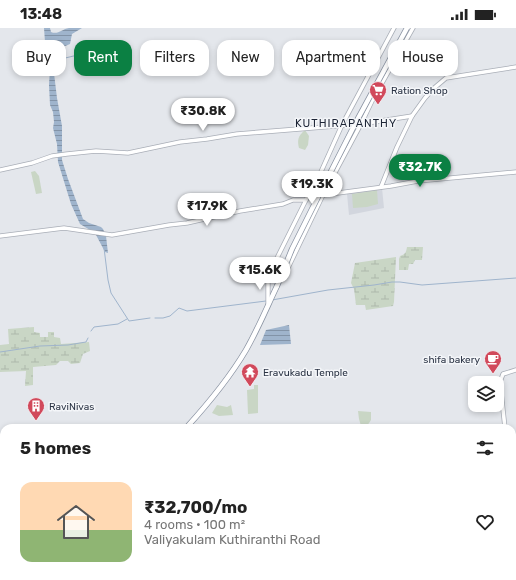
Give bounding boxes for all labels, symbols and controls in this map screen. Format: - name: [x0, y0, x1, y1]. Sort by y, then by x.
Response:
- text: 13:48: [20, 5, 62, 23]
- chip: Buy: [12, 40, 66, 76]
- chip: Rent: [74, 40, 132, 76]
- chip: Filters: [140, 40, 209, 76]
- chip: New: [217, 40, 274, 76]
- chip: Apartment: [282, 40, 380, 76]
- chip: House: [388, 40, 458, 76]
- supermarket icon: Ration Shop: [368, 80, 388, 105]
- place label: Ration Shop: [391, 85, 448, 97]
- pin: ₹30.8K: [170, 98, 236, 132]
- text: ₹30.8K: [180, 103, 226, 118]
- district label: KUTHIRAPANTHY: [295, 117, 397, 130]
- pin: ₹32.7K: [387, 154, 453, 188]
- text: ₹32.7K: [398, 159, 442, 174]
- pin: ₹19.3K: [279, 171, 345, 205]
- text: ₹19.3K: [291, 176, 333, 191]
- pin: ₹17.9K: [174, 193, 240, 227]
- text: ₹17.9K: [186, 198, 228, 213]
- pin: ₹15.6K: [227, 257, 293, 291]
- text: ₹15.6K: [238, 262, 282, 277]
- cafe icon: shifa bakery: [483, 349, 503, 374]
- place label: shifa bakery: [423, 354, 480, 366]
- temple icon: Eravukadu Temple: [240, 362, 260, 387]
- place label: Eravukadu Temple: [263, 367, 348, 379]
- map controls: [468, 376, 504, 412]
- button: layers: [468, 376, 504, 412]
- building icon: RaviNivas: [26, 396, 46, 421]
- place label: RaviNivas: [49, 401, 94, 413]
- icon: filters: [474, 437, 496, 459]
- text: 5 homes: [20, 438, 91, 458]
- text: ₹32,700/mo: [144, 497, 247, 517]
- icon: home: [52, 498, 100, 546]
- icon: heart: [474, 511, 496, 533]
- text: 4 rooms · 100 m²: [144, 517, 245, 532]
- text: Valiyakulam Kuthiranthi Road: [144, 532, 320, 547]

